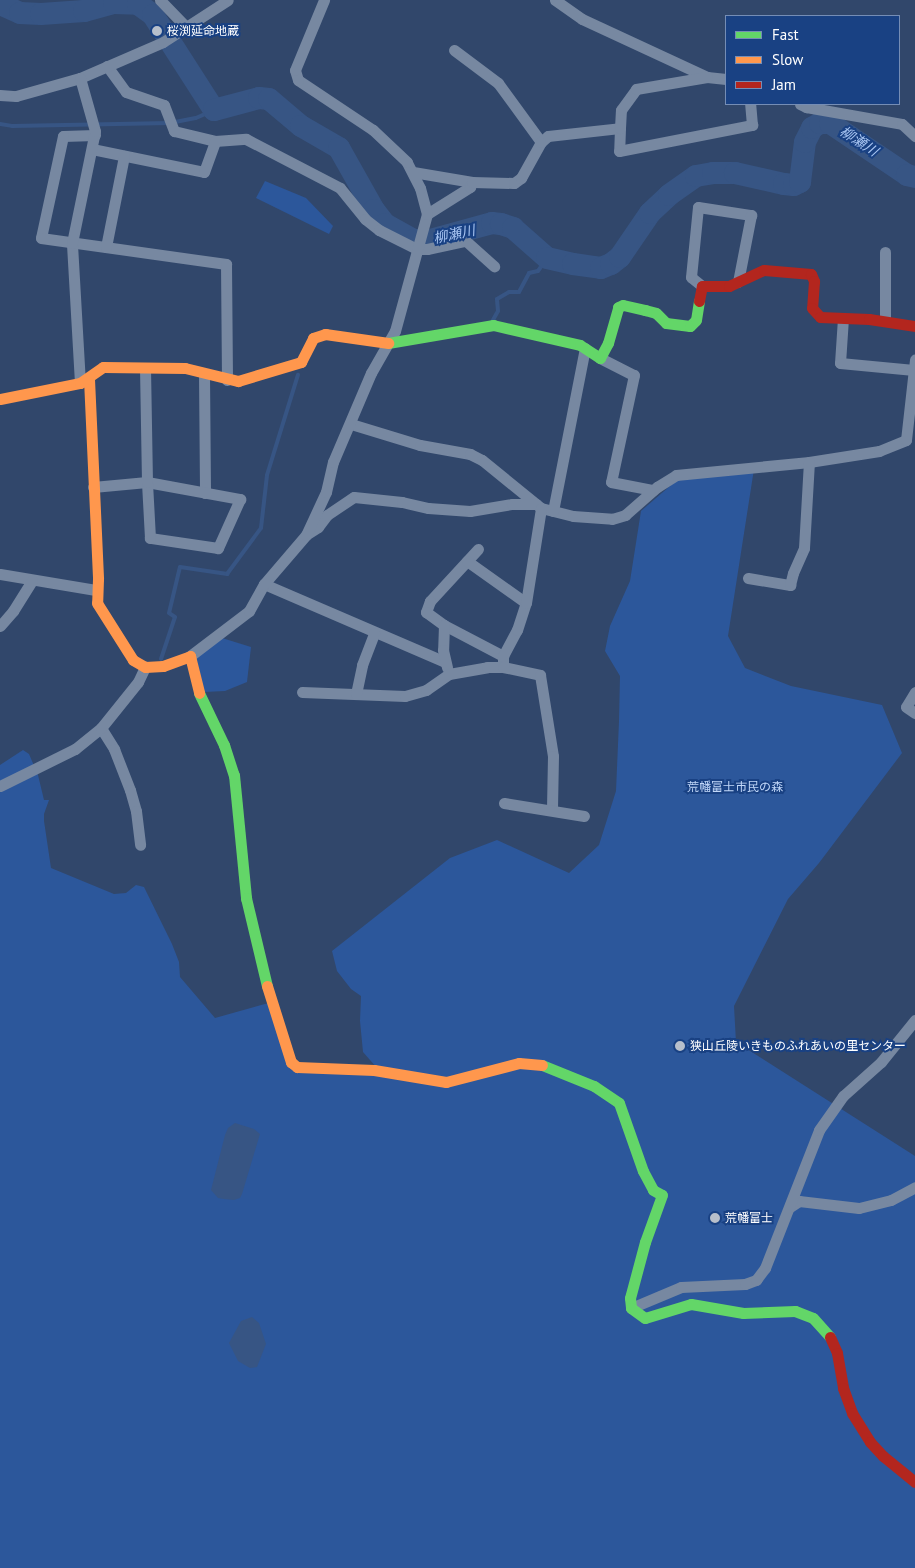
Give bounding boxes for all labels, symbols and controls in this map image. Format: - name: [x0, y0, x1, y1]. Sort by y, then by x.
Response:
- legend: [725, 15, 900, 105]
- place label: 桜渕延命地蔵: [167, 24, 239, 38]
- marker: 桜渕延命地蔵: [151, 25, 163, 37]
- text: Fast: [772, 25, 799, 44]
- text: Slow: [772, 50, 803, 69]
- text: Jam: [772, 75, 796, 94]
- water label: 柳瀬川: [837, 123, 881, 159]
- water label: 柳瀬川: [432, 221, 476, 247]
- park label: 荒幡富士市民の森: [687, 780, 783, 794]
- place label: 狭山丘陵いきものふれあいの里センター: [690, 1039, 906, 1053]
- marker: 狭山丘陵いきものふれあいの里センター: [674, 1040, 686, 1052]
- place label: 荒幡富士: [725, 1211, 773, 1225]
- marker: 荒幡富士: [709, 1212, 721, 1224]

